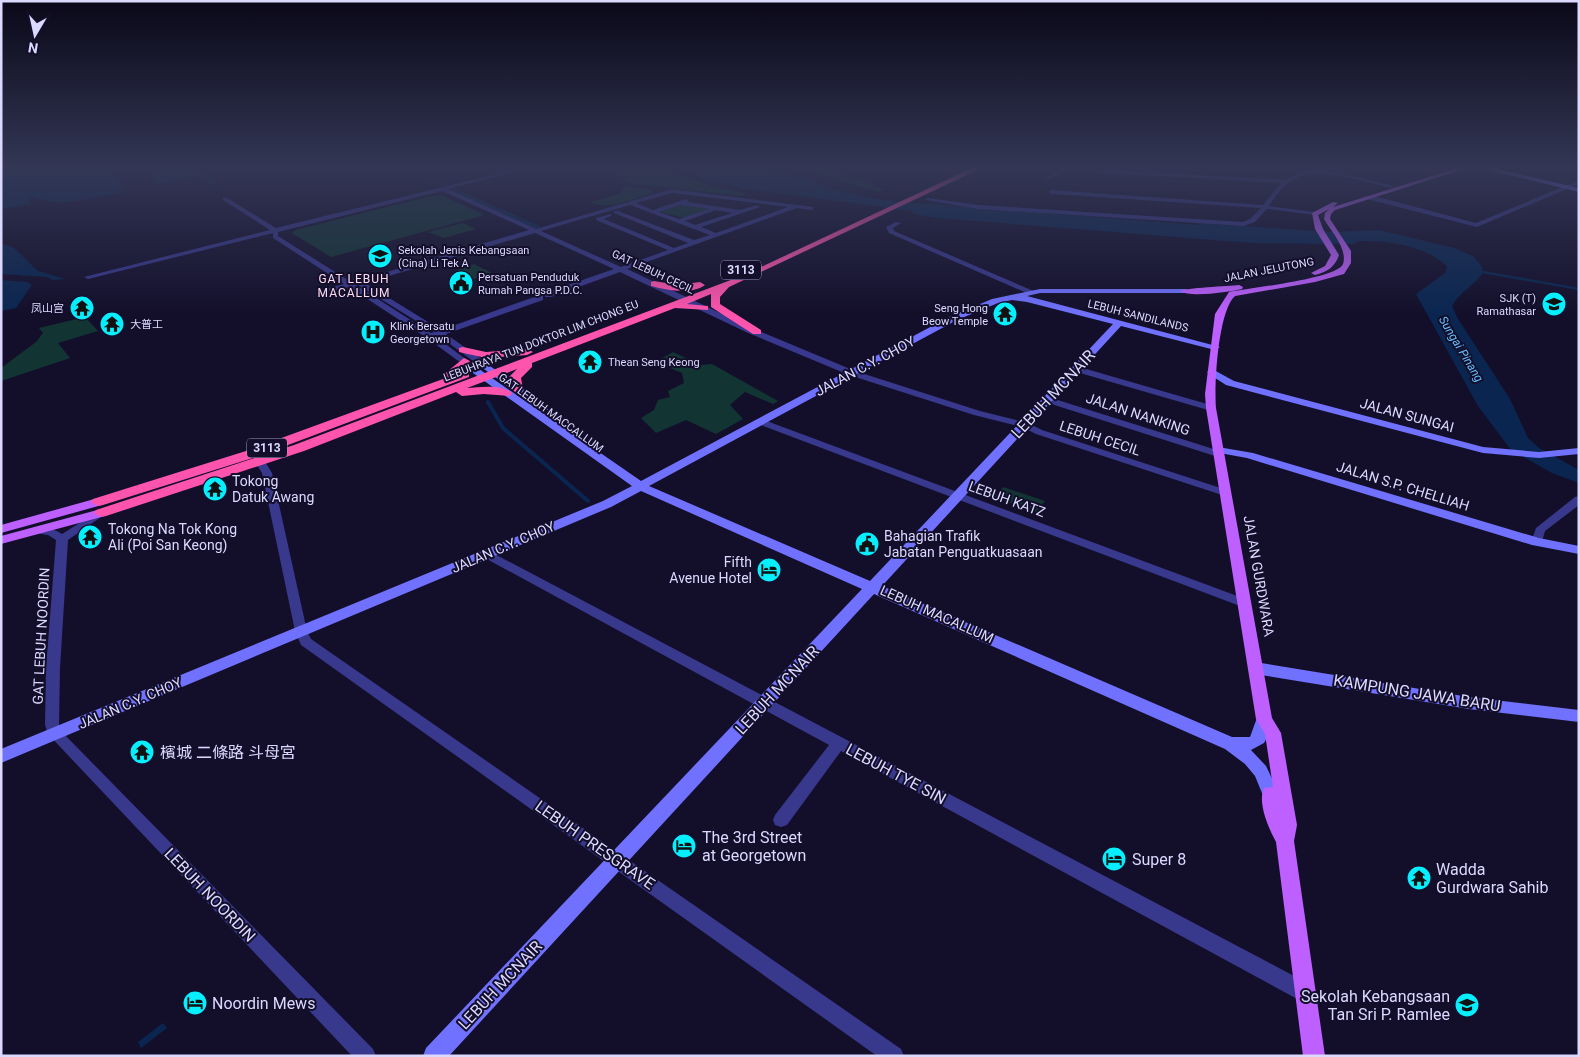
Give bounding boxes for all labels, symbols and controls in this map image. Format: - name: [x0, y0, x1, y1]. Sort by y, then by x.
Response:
- north arrow: [10, 10, 60, 60]
- text: N: [27, 39, 39, 57]
- school or university icon: Sekolah Jenis Kebangsaan (Cina) Li Tek A: [367, 243, 393, 269]
- place label: Sekolah Jenis Kebangsaan (Cina) Li Tek A: [398, 244, 529, 270]
- street label: GAT LEBUH CECIL: [610, 247, 696, 297]
- street label: JALAN JELUTONG: [1223, 255, 1315, 285]
- road number: 3113: [721, 260, 761, 280]
- public building icon: Persatuan Penduduk Rumah Pangsa P.D.C.: [448, 270, 474, 296]
- place label: Persatuan Penduduk Rumah Pangsa P.D.C.: [478, 271, 583, 297]
- district label: GAT LEBUH MACALLUM: [318, 272, 390, 300]
- school or university icon: SJK (T) Ramathasar: [1541, 291, 1567, 317]
- place label: SJK (T) Ramathasar: [1477, 292, 1536, 318]
- temple icon: 凤山宫: [69, 295, 95, 321]
- street label: LEBUH SANDILANDS: [1086, 297, 1190, 335]
- street label: LEBUHRAYA TUN DOKTOR LIM CHONG EU: [442, 298, 640, 384]
- temple icon: Seng Hong Beow Temple: [992, 301, 1018, 327]
- place label: 凤山宫: [31, 302, 64, 315]
- place label: Seng Hong Beow Temple: [922, 302, 988, 328]
- temple icon: 大普工: [99, 311, 125, 337]
- water label: Sungai Pinang: [1436, 314, 1486, 385]
- place label: 大普工: [130, 318, 163, 331]
- hospital icon: Klink Bersatu Georgetown: [360, 319, 386, 345]
- place label: Klink Bersatu Georgetown: [390, 320, 454, 346]
- street label: JALAN C.Y. CHOY: [812, 333, 918, 399]
- street label: LEBUH MCNAIR: [1007, 346, 1099, 442]
- temple icon: Thean Seng Keong: [577, 349, 603, 375]
- place label: Thean Seng Keong: [608, 356, 700, 369]
- street label: GAT LEBUH MACCALLUM: [496, 371, 606, 455]
- street label: JALAN NANKING: [1084, 390, 1192, 438]
- street label: JALAN SUNGAI: [1358, 395, 1456, 435]
- street label: LEBUH CECIL: [1057, 417, 1143, 459]
- road number: 3113: [247, 438, 287, 458]
- street label: JALAN S.P. CHELLIAH: [1335, 458, 1471, 514]
- place label: Tokong Datuk Awang: [232, 473, 314, 505]
- temple icon: Tokong Datuk Awang: [202, 476, 228, 502]
- street label: LEBUH KATZ: [966, 478, 1048, 520]
- street label: JALAN GURDWARA: [1240, 514, 1278, 638]
- street label: JALAN C.Y. CHOY: [449, 518, 558, 576]
- place label: Tokong Na Tok Kong Ali (Poi San Keong): [108, 521, 237, 554]
- temple icon: Tokong Na Tok Kong Ali (Poi San Keong): [77, 524, 103, 550]
- place label: Bahagian Trafik Jabatan Penguatkuasaan: [884, 528, 1043, 560]
- public building icon: Bahagian Trafik Jabatan Penguatkuasaan: [854, 531, 880, 557]
- place label: Fifth Avenue Hotel: [669, 554, 752, 586]
- hotel icon: Fifth Avenue Hotel: [756, 557, 782, 583]
- street label: GAT LEBUH NOORDIN: [29, 567, 53, 705]
- street label: LEBUH MACALLUM: [878, 582, 996, 646]
- street label: LEBUH MCNAIR: [731, 642, 823, 738]
- street label: KAMPUNG JAWA BARU: [1332, 670, 1502, 716]
- street label: JALAN C.Y. CHOY: [76, 674, 185, 732]
- temple icon: 檳城 二條路 斗母宮: [129, 739, 155, 765]
- street label: LEBUH TYE SIN: [843, 740, 949, 808]
- place label: 檳城 二條路 斗母宮: [160, 743, 296, 762]
- street label: LEBUH PRESGRAVE: [531, 797, 659, 893]
- place label: The 3rd Street at Georgetown: [702, 828, 806, 865]
- hotel icon: The 3rd Street at Georgetown: [671, 833, 697, 859]
- street label: LEBUH NOORDIN: [160, 844, 260, 946]
- hotel icon: Super 8: [1101, 846, 1127, 872]
- place label: Super 8: [1132, 850, 1186, 869]
- place label: Wadda Gurdwara Sahib: [1436, 860, 1548, 897]
- temple icon: Wadda Gurdwara Sahib: [1406, 865, 1432, 891]
- street label: LEBUH MCNAIR: [454, 937, 546, 1033]
- place label: Sekolah Kebangsaan Tan Sri P. Ramlee: [1301, 987, 1450, 1024]
- hotel icon: Noordin Mews: [182, 990, 208, 1016]
- school or university icon: Sekolah Kebangsaan Tan Sri P. Ramlee: [1454, 992, 1480, 1018]
- place label: Noordin Mews: [212, 994, 315, 1013]

